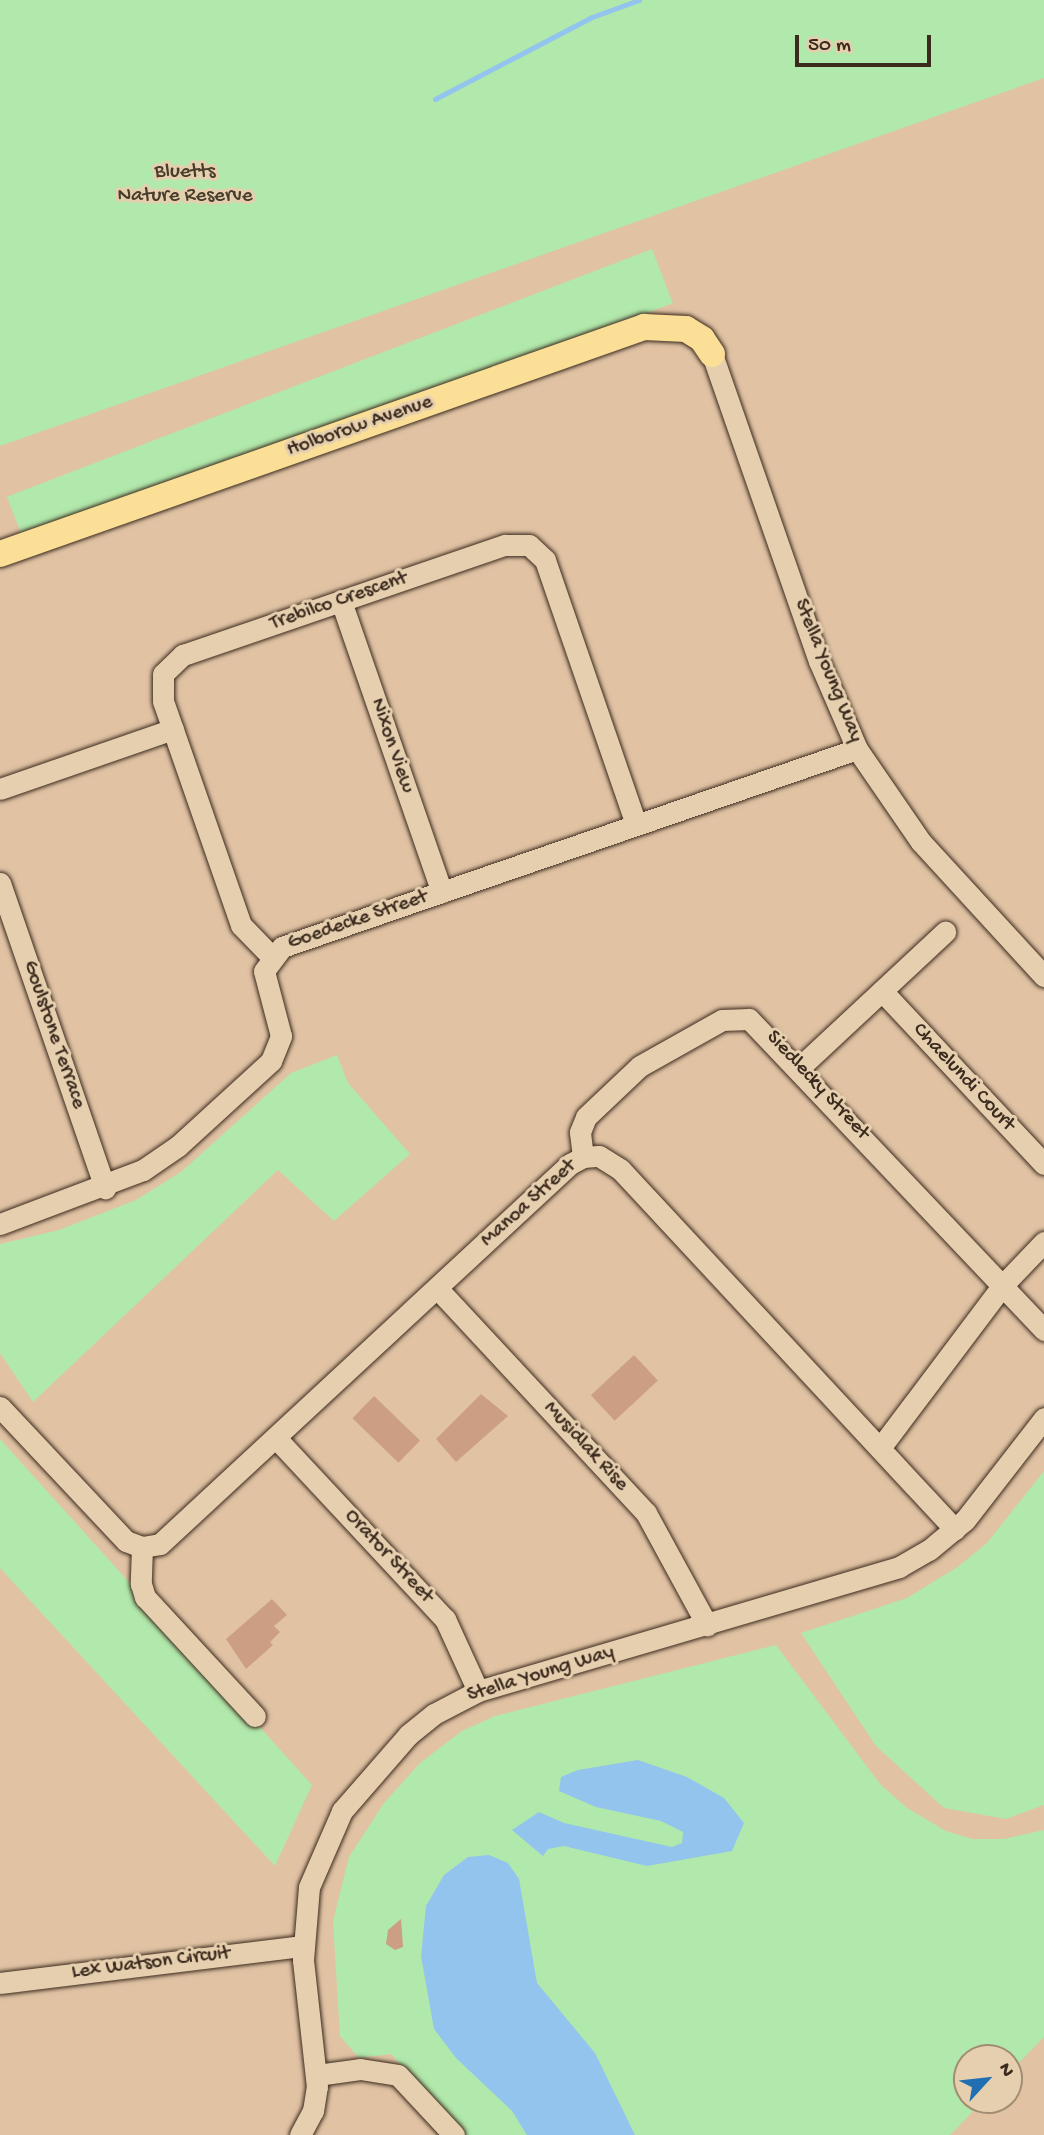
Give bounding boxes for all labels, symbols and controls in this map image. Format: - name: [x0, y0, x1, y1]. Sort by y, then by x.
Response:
- scale bar: [799, 21, 936, 65]
- text: 50 m: [808, 34, 851, 59]
- park label: Bluetts Nature Reserve: [118, 160, 252, 210]
- street label: Holborow Avenue: [284, 390, 436, 464]
- street label: Trebilco Crescent: [267, 567, 411, 637]
- street label: Stella Young Way: [787, 596, 867, 746]
- street label: Nixon View: [363, 695, 419, 797]
- street label: Goedecke Street: [285, 885, 431, 957]
- street label: Goulstone Terrace: [16, 958, 90, 1112]
- street label: Chaelundi Court: [906, 1018, 1020, 1138]
- street label: Siedlecky Street: [760, 1026, 874, 1146]
- street label: Manoa Street: [476, 1155, 582, 1253]
- street label: Musidlak Rise: [537, 1397, 633, 1497]
- street label: Orator Street: [338, 1505, 438, 1609]
- street label: Stella Young Way: [465, 1641, 617, 1709]
- street label: Lex Watson Circuit: [70, 1942, 232, 1986]
- north arrow: [953, 2044, 1023, 2114]
- text: N: [992, 2059, 1018, 2081]

